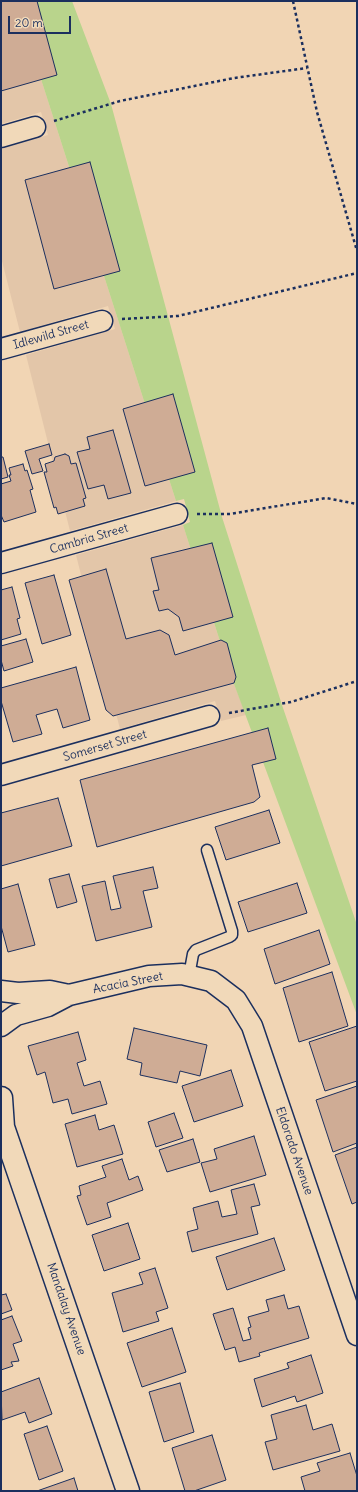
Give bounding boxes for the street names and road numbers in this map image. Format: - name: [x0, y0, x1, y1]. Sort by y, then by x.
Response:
- street label: Idlewild Street: [12, 317, 90, 353]
- street label: Cambria Street: [48, 521, 130, 557]
- street label: Somerset Street: [62, 727, 148, 765]
- street label: Acacia Street: [92, 969, 164, 997]
- street label: Eldorado Avenue: [272, 1105, 316, 1197]
- street label: Mandalay Avenue: [43, 1261, 89, 1357]

